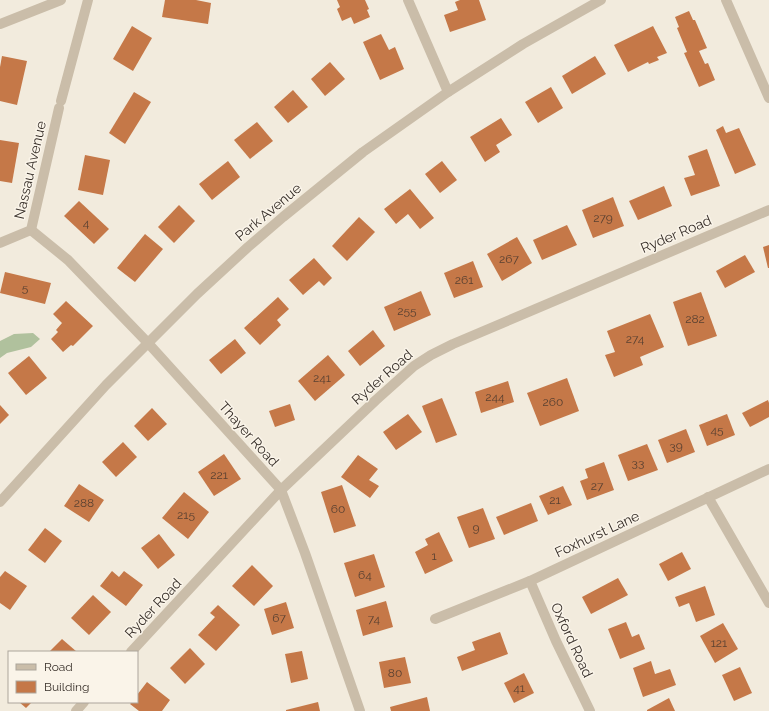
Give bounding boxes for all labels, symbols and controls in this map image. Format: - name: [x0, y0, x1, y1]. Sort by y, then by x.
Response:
- street label: Nassau Avenue: [11, 119, 49, 221]
- street label: Park Avenue: [232, 180, 304, 244]
- house number: 279: [593, 211, 613, 225]
- street label: Ryder Road: [638, 212, 714, 256]
- house number: 4: [83, 216, 90, 230]
- house number: 267: [499, 252, 520, 266]
- house number: 261: [455, 273, 473, 287]
- house number: 5: [22, 281, 29, 295]
- house number: 255: [397, 304, 417, 318]
- house number: 282: [685, 312, 705, 326]
- house number: 274: [626, 332, 645, 346]
- street label: Ryder Road: [348, 346, 416, 408]
- house number: 241: [313, 371, 331, 385]
- house number: 244: [485, 390, 505, 404]
- house number: 260: [543, 395, 563, 409]
- street label: Thayer Road: [216, 398, 282, 470]
- house number: 45: [710, 423, 724, 437]
- house number: 39: [669, 439, 683, 453]
- house number: 33: [632, 456, 644, 470]
- house number: 221: [210, 468, 228, 482]
- house number: 27: [591, 479, 604, 493]
- house number: 21: [549, 493, 561, 507]
- house number: 288: [74, 496, 94, 510]
- house number: 60: [331, 502, 345, 516]
- street label: Foxhurst Lane: [552, 507, 642, 561]
- house number: 215: [177, 508, 195, 522]
- house number: 9: [472, 521, 480, 535]
- house number: 1: [431, 549, 437, 563]
- house number: 64: [358, 568, 372, 582]
- street label: Ryder Road: [122, 575, 184, 641]
- street label: Oxford Road: [548, 600, 596, 680]
- house number: 67: [272, 611, 286, 625]
- house number: 74: [368, 612, 381, 626]
- house number: 121: [711, 636, 727, 650]
- legend: [8, 651, 138, 703]
- text: Road: [44, 660, 73, 674]
- house number: 80: [388, 666, 402, 680]
- text: Building: [44, 680, 90, 694]
- house number: 41: [513, 681, 525, 695]

